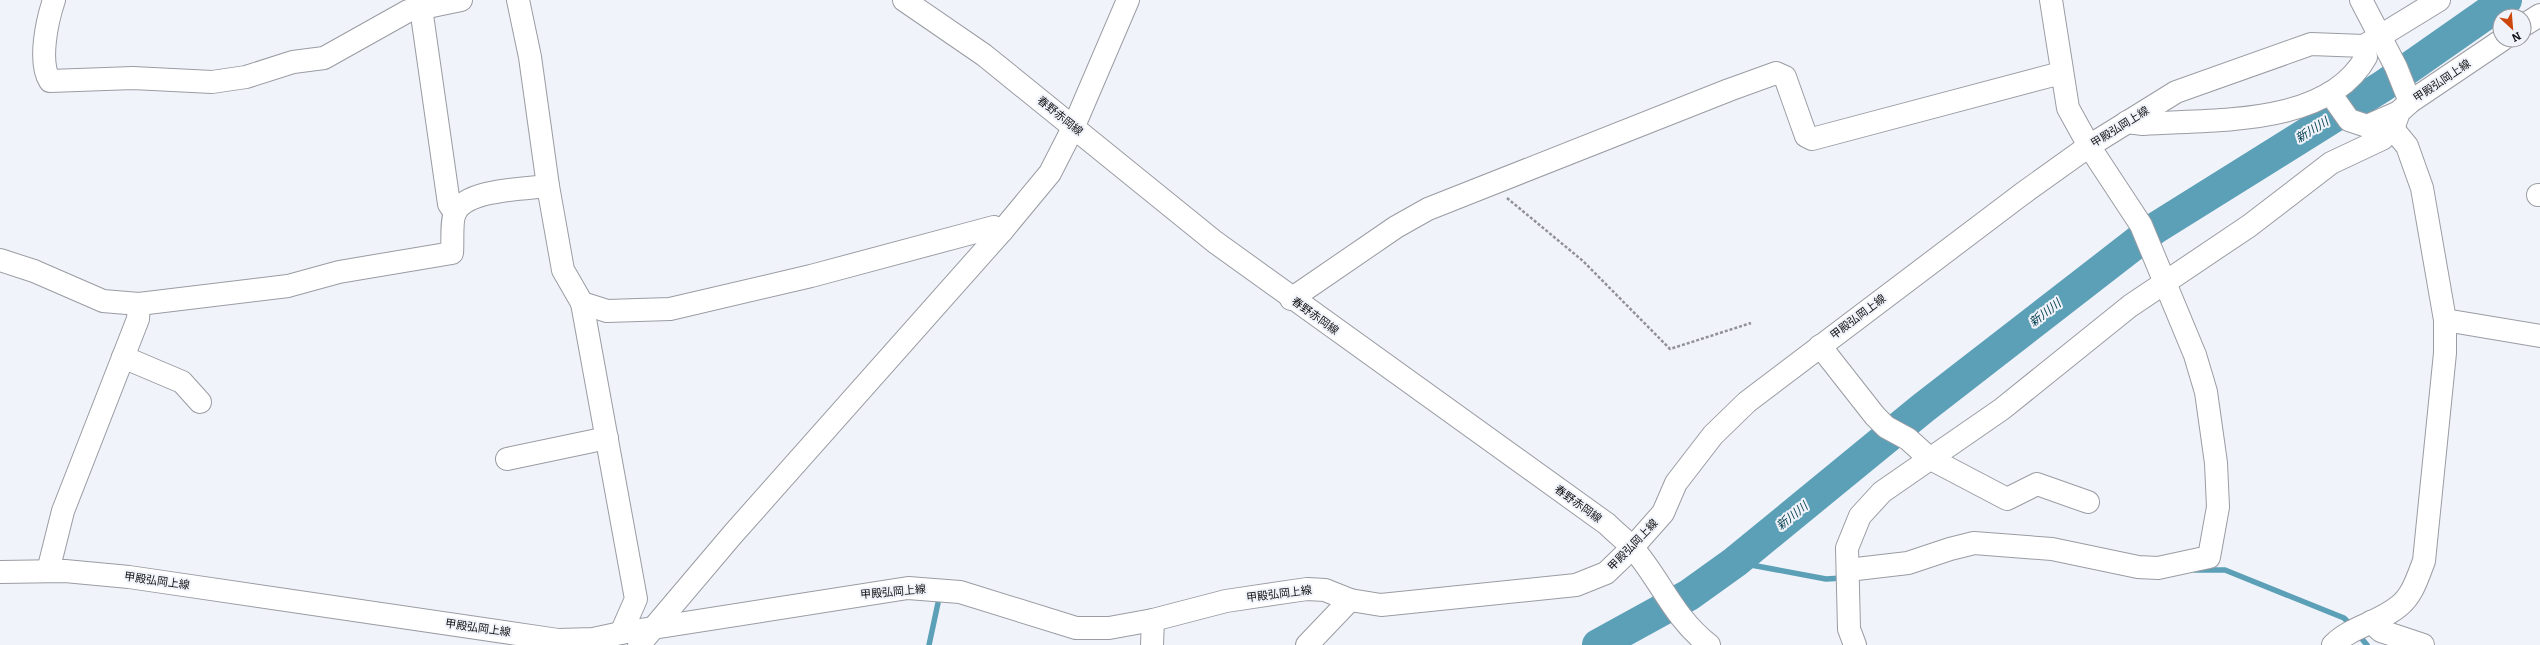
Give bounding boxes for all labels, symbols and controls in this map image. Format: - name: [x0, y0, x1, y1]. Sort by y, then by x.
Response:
- north arrow: [2492, 8, 2532, 48]
- text: N: [2509, 29, 2523, 44]
- street label: 甲殿弘岡上線: [2411, 57, 2473, 105]
- street label: 春野赤岡線: [1035, 94, 1085, 138]
- street label: 甲殿弘岡上線: [2089, 104, 2151, 150]
- water label: 新川川: [2293, 113, 2333, 145]
- street label: 甲殿弘岡上線: [1828, 292, 1888, 342]
- street label: 春野赤岡線: [1289, 295, 1341, 337]
- water label: 新川川: [2027, 295, 2065, 330]
- street label: 春野赤岡線: [1552, 483, 1604, 525]
- water label: 新川川: [1774, 498, 1812, 533]
- street label: 甲殿弘岡上線: [1605, 517, 1661, 573]
- street label: 甲殿弘岡上線: [123, 570, 191, 592]
- street label: 甲殿弘岡上線: [860, 583, 926, 601]
- street label: 甲殿弘岡上線: [1245, 584, 1313, 604]
- street label: 甲殿弘岡上線: [444, 617, 512, 639]

